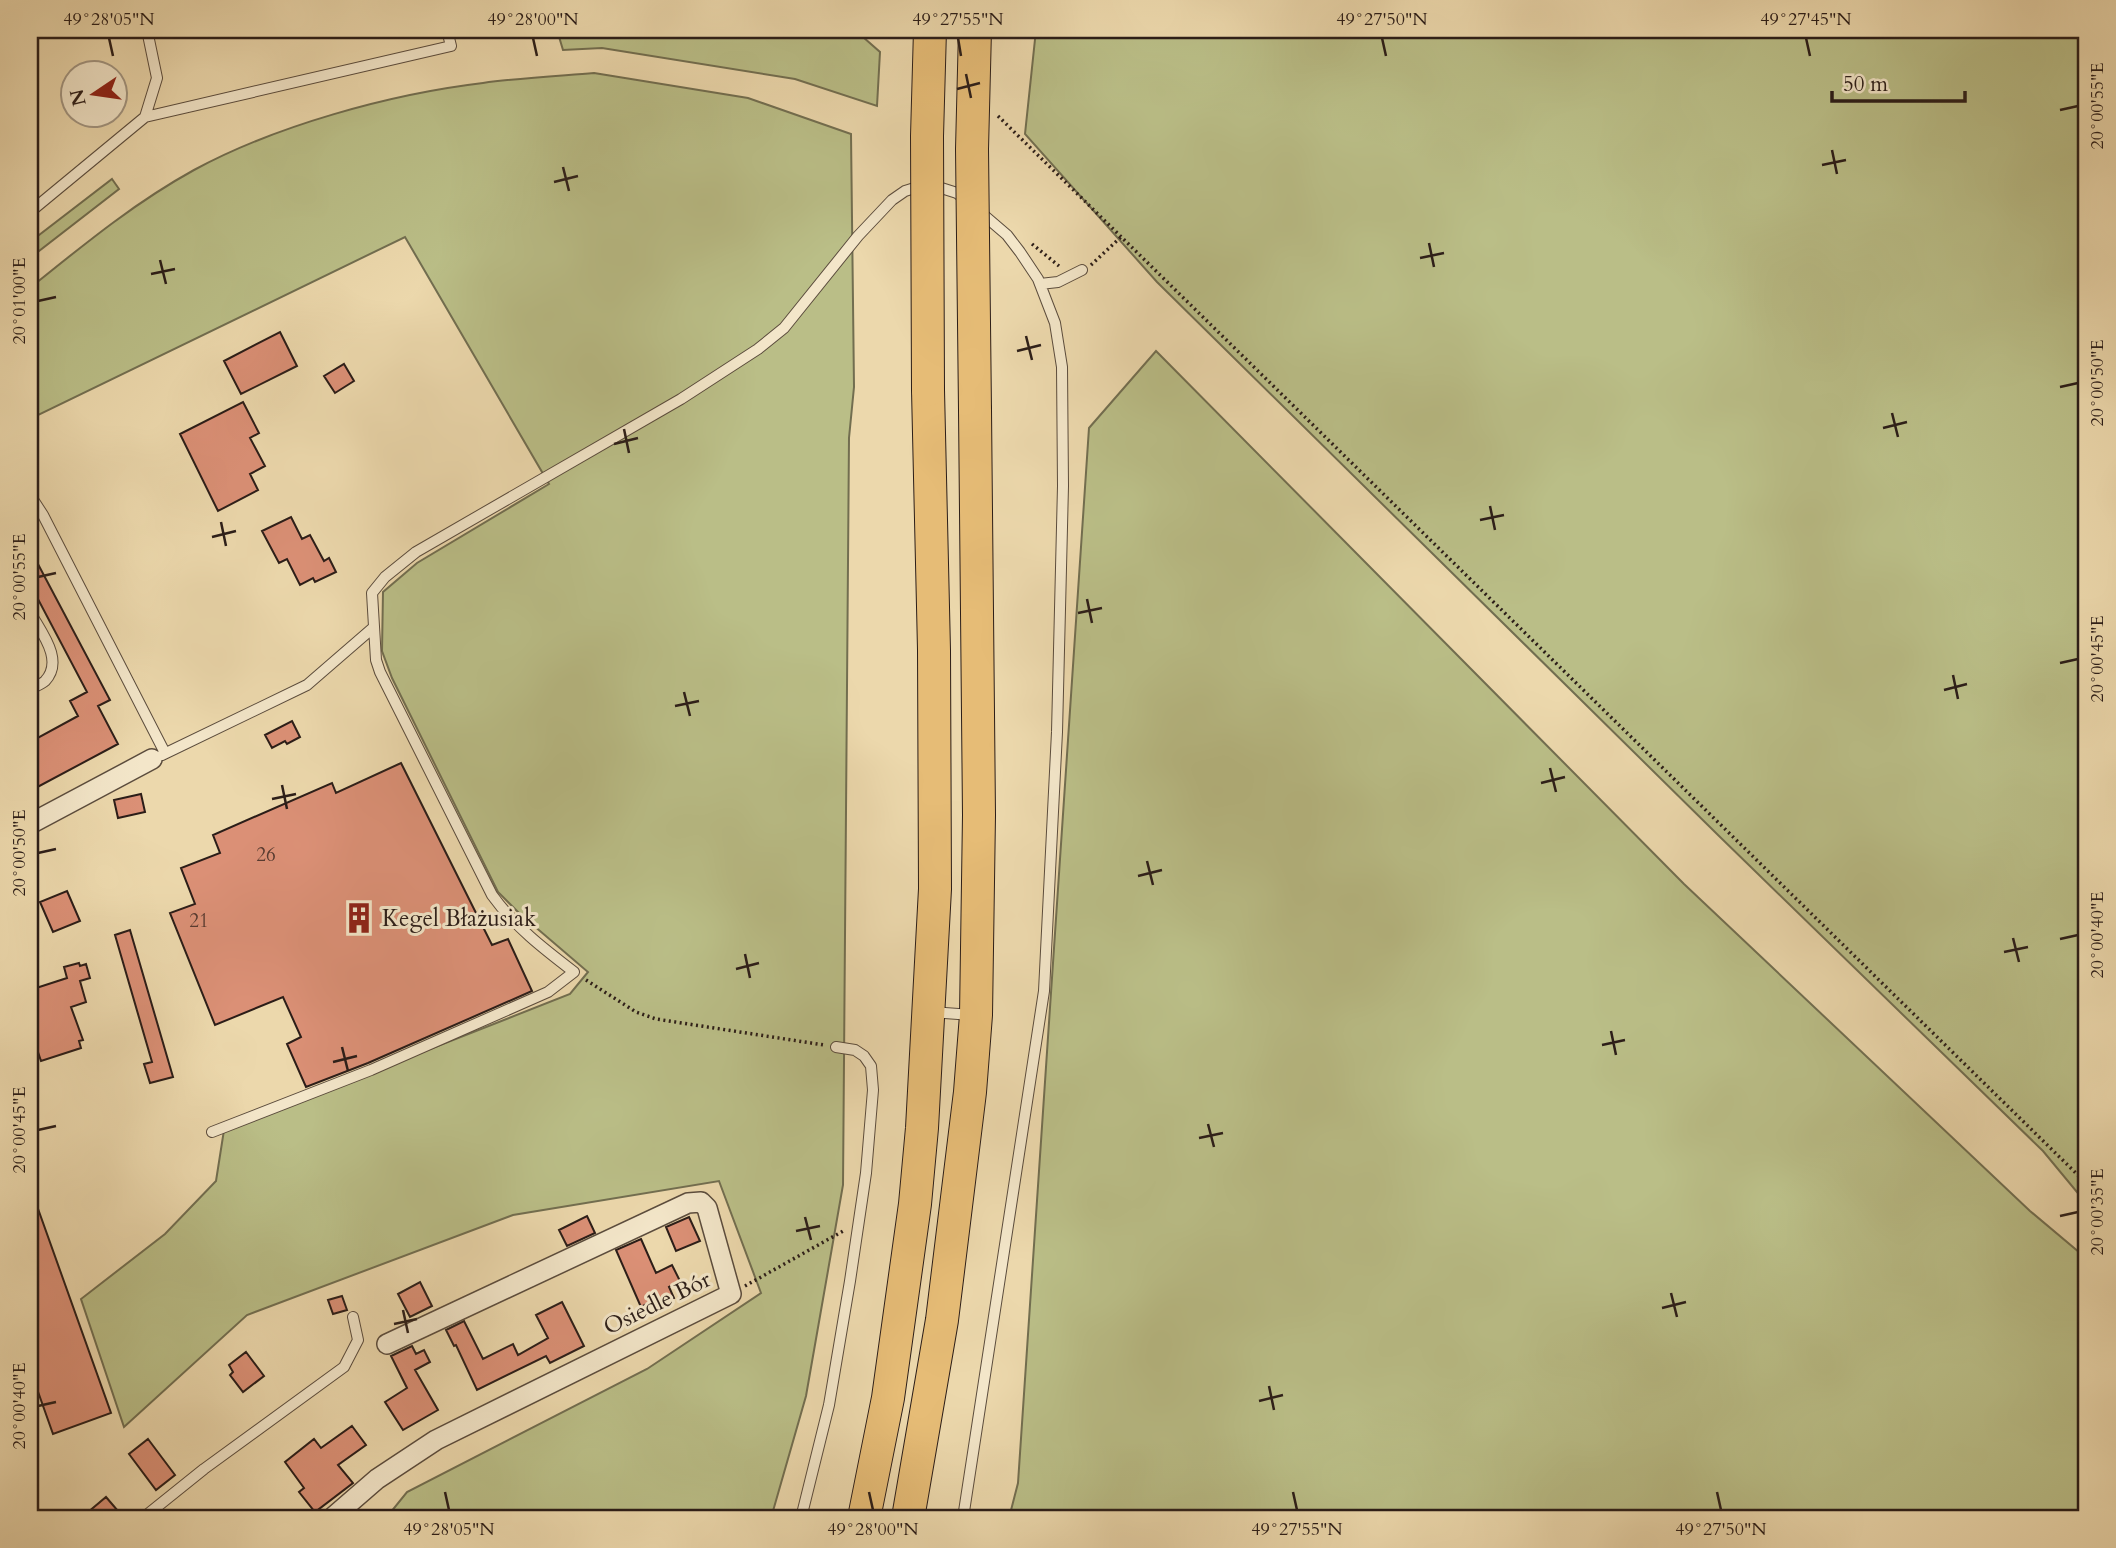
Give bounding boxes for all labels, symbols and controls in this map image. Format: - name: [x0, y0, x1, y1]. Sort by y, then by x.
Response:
- text: 49°28'05"N: [63, 7, 155, 32]
- text: 49°28'00"N: [487, 7, 579, 32]
- text: 49°27'55"N: [912, 7, 1004, 32]
- text: 49°27'50"N: [1336, 7, 1428, 32]
- text: 49°27'45"N: [1760, 7, 1852, 32]
- north arrow: [60, 60, 130, 130]
- scale bar: [1832, 60, 1966, 104]
- text: 20°00'55"E: [2085, 62, 2110, 150]
- text: 50 m: [1843, 70, 1888, 99]
- text: N: [64, 86, 93, 109]
- text: 20°01'00"E: [7, 257, 32, 345]
- text: 20°00'50"E: [2085, 339, 2110, 427]
- text: 20°00'55"E: [7, 533, 32, 621]
- text: 20°00'45"E: [2085, 615, 2110, 703]
- text: 20°00'50"E: [7, 809, 32, 897]
- house number: 26: [256, 842, 276, 868]
- text: 20°00'40"E: [2085, 891, 2110, 979]
- building icon: Kegel Błażusiak: [342, 901, 376, 935]
- place label: Kegel Błażusiak: [382, 903, 537, 934]
- house number: 21: [189, 908, 209, 934]
- text: 20°00'45"E: [7, 1086, 32, 1174]
- text: 20°00'35"E: [2085, 1168, 2110, 1256]
- street label: Osiedle Bór: [598, 1263, 716, 1342]
- text: 20°00'40"E: [7, 1362, 32, 1450]
- text: 49°28'05"N: [403, 1517, 495, 1542]
- text: 49°28'00"N: [827, 1517, 919, 1542]
- text: 49°27'55"N: [1251, 1517, 1343, 1542]
- text: 49°27'50"N: [1675, 1517, 1767, 1542]

